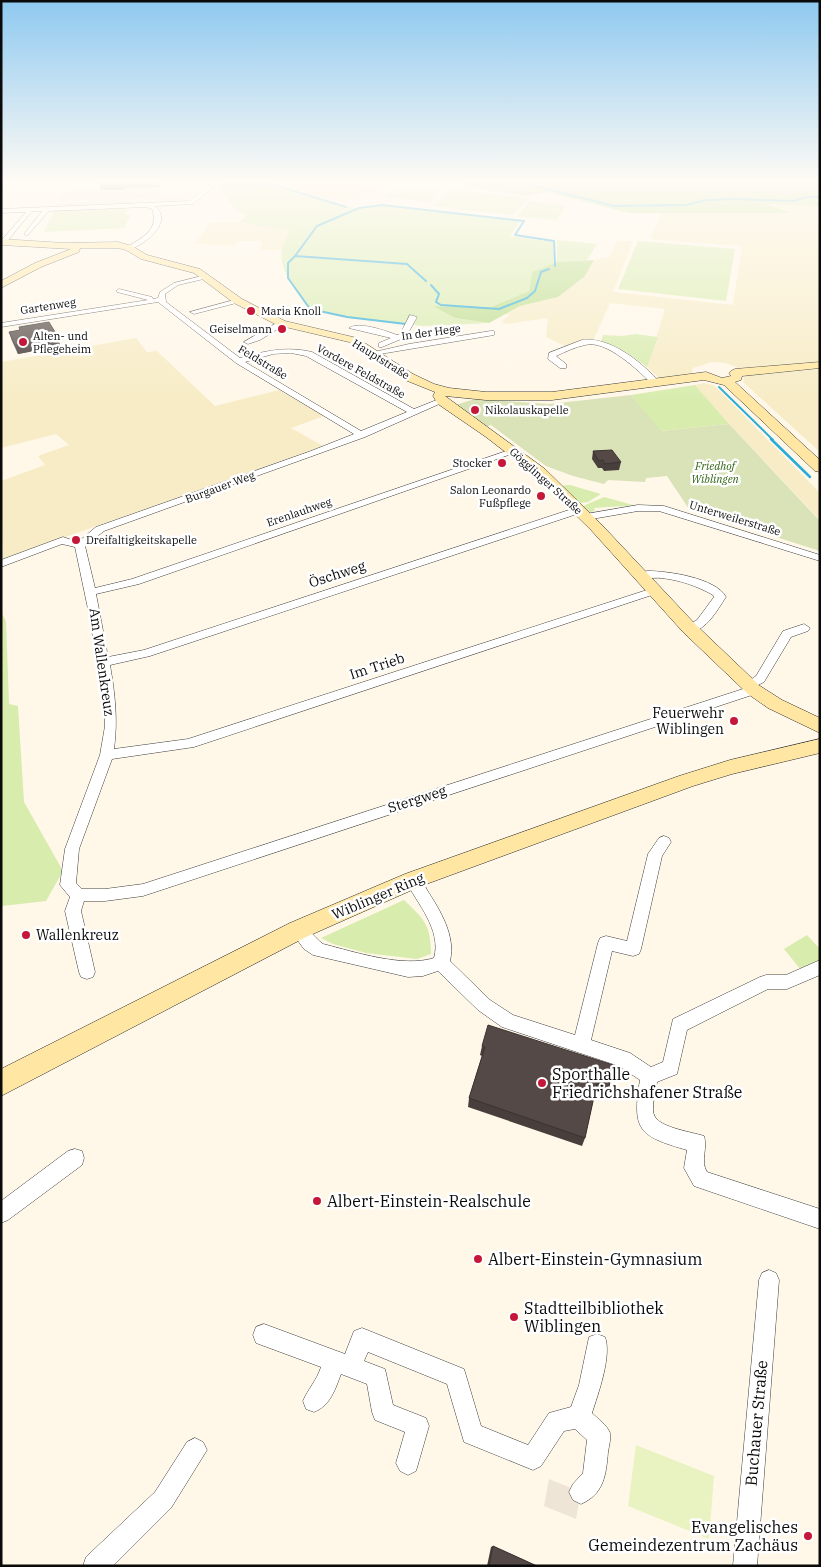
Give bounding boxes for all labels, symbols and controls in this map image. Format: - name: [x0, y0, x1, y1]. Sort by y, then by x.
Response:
- street label: Gartenweg: [19, 295, 77, 317]
- place label: Maria Knoll: [261, 304, 321, 318]
- marker: Maria Knoll: [245, 305, 257, 317]
- street label: In der Hege: [400, 321, 462, 343]
- place label: Geiselmann: [210, 322, 272, 336]
- marker: Geiselmann: [276, 323, 288, 335]
- place label: Alten- und Pflegeheim: [33, 329, 92, 356]
- marker: Alten- und Pflegeheim: [17, 336, 29, 348]
- street label: Hauptstraße: [350, 336, 412, 382]
- street label: Vordere Feldstraße: [314, 341, 408, 401]
- street label: Feldstraße: [236, 342, 290, 382]
- place label: Nikolauskapelle: [485, 403, 569, 417]
- marker: Nikolauskapelle: [469, 404, 481, 416]
- street label: Gögglinger Straße: [507, 445, 585, 517]
- place label: Stocker: [453, 456, 492, 470]
- marker: Stocker: [496, 457, 508, 469]
- park label: Friedhof Wiblingen: [691, 459, 740, 486]
- street label: Burgauer Weg: [183, 468, 257, 506]
- place label: Salon Leonardo Fußpflege: [450, 483, 531, 510]
- marker: Salon Leonardo Fußpflege: [535, 490, 547, 502]
- street label: Erenlauhweg: [265, 494, 333, 530]
- street label: Unterweilerstraße: [688, 497, 783, 539]
- place label: Dreifaltigkeitskapelle: [86, 533, 197, 547]
- marker: Dreifaltigkeitskapelle: [70, 534, 82, 546]
- street label: Öschweg: [306, 556, 368, 592]
- street label: Am Wallenkreuz: [85, 607, 119, 717]
- street label: Im Trieb: [347, 649, 407, 683]
- place label: Feuerwehr Wiblingen: [652, 704, 725, 738]
- marker: Feuerwehr Wiblingen: [728, 715, 740, 727]
- street label: Stergweg: [385, 781, 449, 817]
- street label: Wiblinger Ring: [329, 868, 427, 924]
- place label: Wallenkreuz: [36, 926, 119, 944]
- marker: Wallenkreuz: [20, 929, 32, 941]
- place label: Sporthalle Friedrichshafener Straße: [552, 1064, 742, 1102]
- marker: Sporthalle Friedrichshafener Straße: [536, 1077, 548, 1089]
- place label: Albert-Einstein-Realschule: [327, 1191, 531, 1211]
- marker: Albert-Einstein-Realschule: [311, 1195, 323, 1207]
- place label: Albert-Einstein-Gymnasium: [488, 1249, 702, 1269]
- marker: Albert-Einstein-Gymnasium: [472, 1253, 484, 1265]
- place label: Stadtteilbibliothek Wiblingen: [524, 1298, 664, 1336]
- marker: Stadtteilbibliothek Wiblingen: [508, 1311, 520, 1323]
- street label: Buchauer Straße: [741, 1359, 771, 1487]
- place label: Evangelisches Gemeindezentrum Zachäus: [588, 1517, 798, 1555]
- marker: Evangelisches Gemeindezentrum Zachäus: [802, 1530, 814, 1542]

